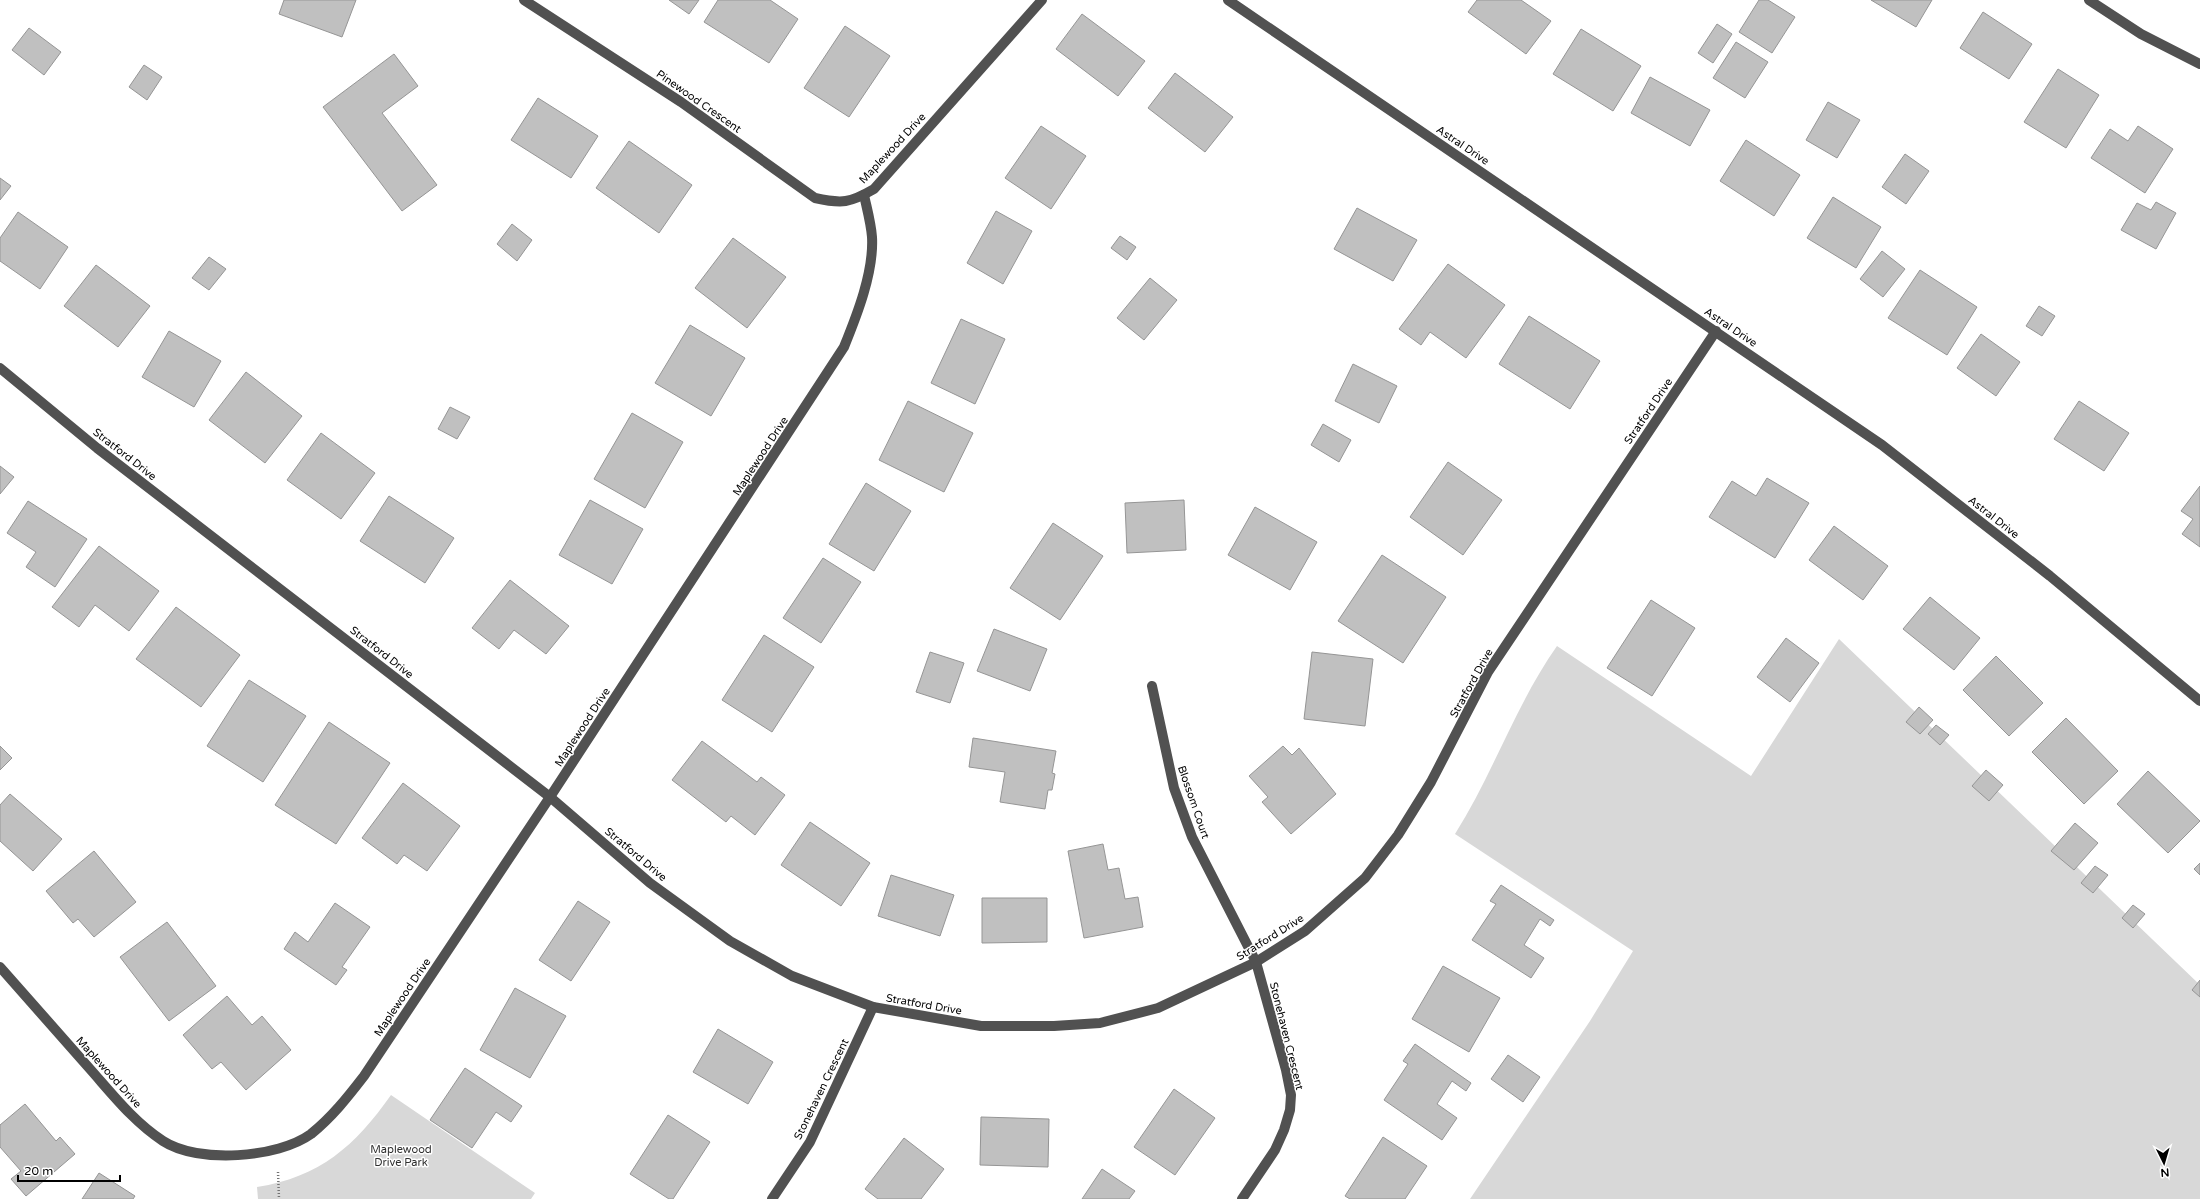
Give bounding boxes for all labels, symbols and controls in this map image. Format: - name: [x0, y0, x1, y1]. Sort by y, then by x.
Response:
- street label: Pinewood Crescent: [654, 67, 744, 136]
- street label: Maplewood Drive: [856, 110, 928, 186]
- street label: Astral Drive: [1434, 123, 1492, 168]
- street label: Astral Drive: [1702, 305, 1760, 350]
- street label: Stratford Drive: [1622, 376, 1675, 447]
- street label: Maplewood Drive: [730, 414, 791, 498]
- street label: Stratford Drive: [90, 426, 159, 483]
- street label: Astral Drive: [1966, 494, 2022, 541]
- street label: Stratford Drive: [347, 624, 416, 681]
- street label: Stratford Drive: [1447, 647, 1496, 720]
- street label: Maplewood Drive: [552, 685, 613, 769]
- street label: Blossom Court: [1175, 764, 1212, 840]
- street label: Stratford Drive: [602, 825, 669, 884]
- street label: Stratford Drive: [1234, 912, 1306, 963]
- street label: Maplewood Drive: [371, 956, 433, 1039]
- street label: Stonehaven Crescent: [1267, 981, 1306, 1091]
- street label: Stratford Drive: [885, 991, 963, 1018]
- street label: Maplewood Drive: [73, 1034, 144, 1111]
- street label: Stonehaven Crescent: [791, 1037, 852, 1142]
- park label: Maplewood Drive Park: [370, 1143, 432, 1169]
- north arrow: [2144, 1143, 2184, 1183]
- scale bar: [18, 1157, 120, 1183]
- text: 20 m: [24, 1164, 53, 1178]
- text: N: [2160, 1166, 2170, 1179]

